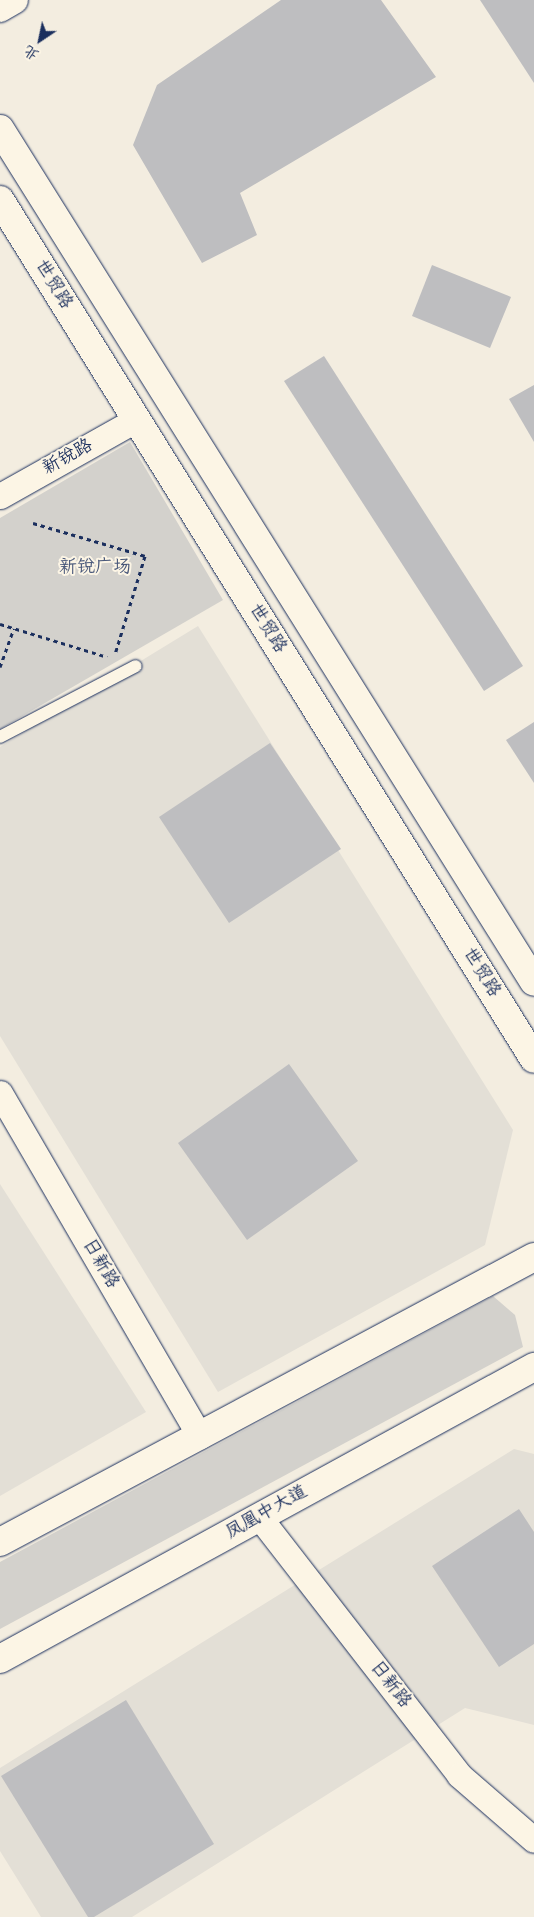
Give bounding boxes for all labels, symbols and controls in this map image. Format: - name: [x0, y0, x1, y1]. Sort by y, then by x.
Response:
- north arrow: [15, 15, 65, 65]
- text: 北: [20, 39, 44, 65]
- street label: 世贸路: [30, 256, 76, 314]
- street label: 新锐路: [39, 435, 97, 481]
- park label: 新锐广场: [59, 557, 131, 579]
- street label: 世贸路: [244, 600, 290, 658]
- street label: 世贸路: [458, 944, 504, 1002]
- street label: 日新路: [77, 1235, 123, 1293]
- street label: 凤凰中大道: [222, 1482, 312, 1544]
- street label: 日新路: [365, 1657, 415, 1713]

